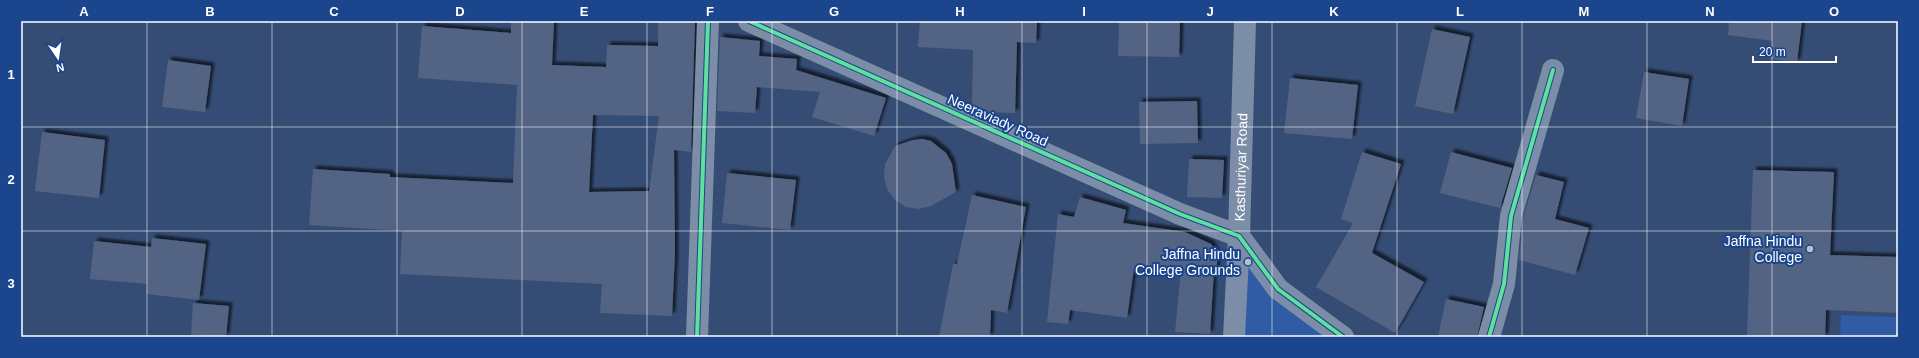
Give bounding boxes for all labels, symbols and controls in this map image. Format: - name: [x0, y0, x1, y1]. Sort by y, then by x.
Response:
- text: A: [79, 4, 89, 19]
- text: B: [205, 4, 215, 19]
- text: C: [329, 4, 339, 19]
- text: D: [455, 4, 465, 19]
- text: E: [580, 4, 589, 19]
- text: F: [706, 4, 714, 19]
- text: G: [829, 4, 839, 19]
- text: H: [955, 4, 965, 19]
- text: I: [1082, 4, 1086, 19]
- text: J: [1206, 4, 1214, 19]
- text: K: [1329, 4, 1339, 19]
- text: L: [1456, 4, 1464, 19]
- text: M: [1579, 4, 1589, 19]
- text: N: [1705, 4, 1715, 19]
- text: O: [1829, 4, 1839, 19]
- north arrow: [38, 38, 78, 78]
- scale bar: [1753, 38, 1836, 64]
- text: 20 m: [1759, 45, 1786, 59]
- text: N: [55, 61, 65, 74]
- text: 1: [7, 67, 15, 82]
- street label: Neeraviady Road: [945, 91, 1051, 149]
- street label: Kasthuriyar Road: [1231, 113, 1250, 222]
- text: 2: [7, 172, 15, 187]
- place label: Jaffna Hindu College: [1724, 233, 1802, 265]
- marker: Jaffna Hindu College: [1805, 244, 1815, 254]
- place label: Jaffna Hindu College Grounds: [1135, 246, 1240, 278]
- marker: Jaffna Hindu College Grounds: [1243, 257, 1253, 267]
- text: 3: [7, 276, 15, 291]

